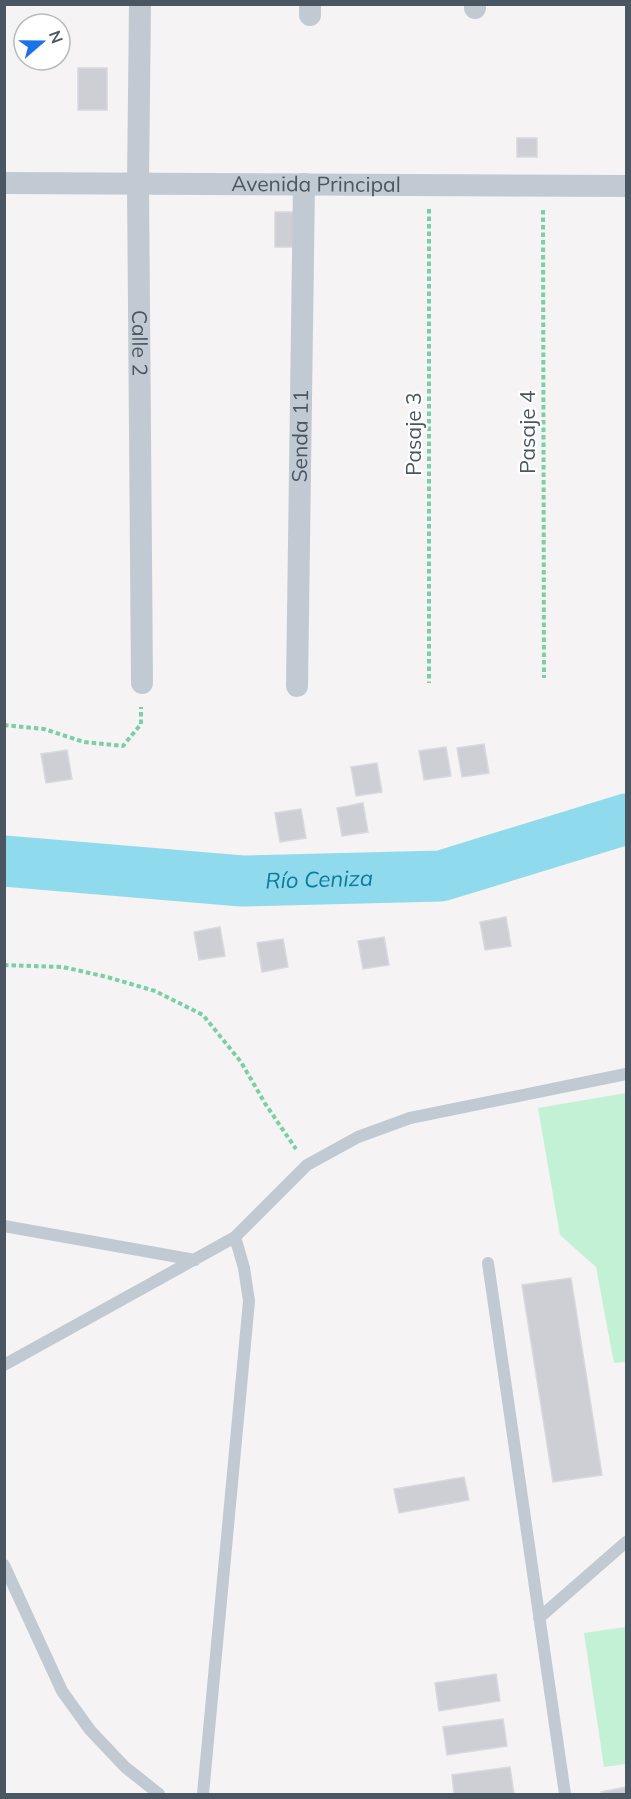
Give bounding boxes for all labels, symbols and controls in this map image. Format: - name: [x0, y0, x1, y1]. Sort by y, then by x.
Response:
- north arrow: [12, 12, 72, 72]
- text: N: [45, 28, 68, 46]
- street label: Avenida Principal: [231, 170, 401, 197]
- street label: Calle 2: [127, 310, 154, 376]
- street label: Senda 11: [286, 389, 313, 483]
- street label: Pasaje 4: [514, 390, 540, 474]
- street label: Pasaje 3: [400, 392, 426, 476]
- water label: Río Ceniza: [265, 864, 373, 894]

